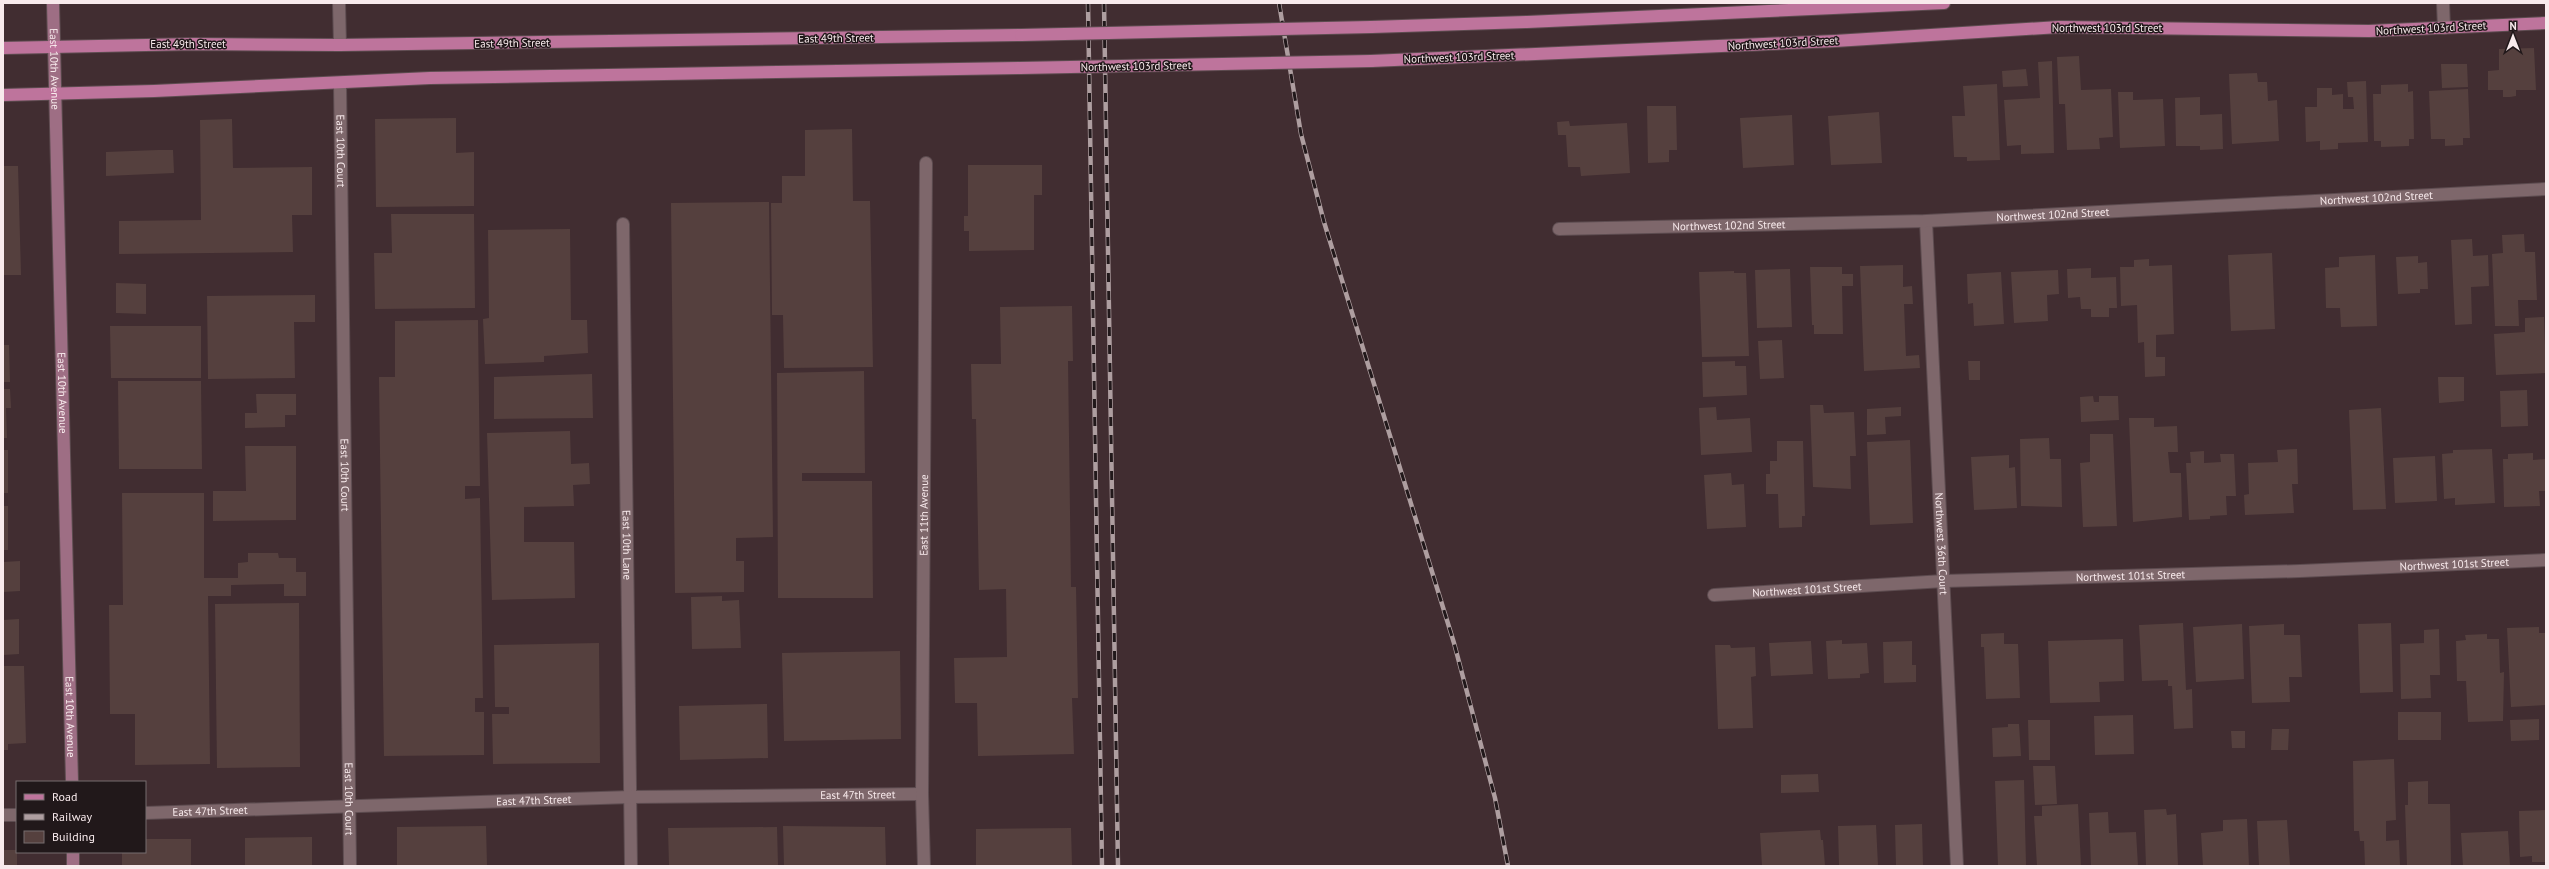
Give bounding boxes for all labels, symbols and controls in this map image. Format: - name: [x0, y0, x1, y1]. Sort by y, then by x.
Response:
- north arrow: [2493, 16, 2533, 56]
- street label: Northwest 103rd Street: [2375, 18, 2487, 38]
- text: N: [2509, 19, 2517, 33]
- street label: Northwest 103rd Street: [2052, 21, 2163, 35]
- street label: East 10th Avenue: [47, 28, 63, 110]
- street label: East 49th Street: [798, 30, 874, 46]
- street label: Northwest 103rd Street: [1727, 33, 1839, 53]
- street label: East 49th Street: [474, 35, 550, 51]
- street label: East 49th Street: [150, 37, 226, 51]
- street label: Northwest 103rd Street: [1403, 48, 1515, 66]
- street label: Northwest 103rd Street: [1081, 58, 1192, 74]
- street label: East 10th Court: [333, 114, 348, 188]
- street label: Northwest 102nd Street: [2320, 188, 2433, 208]
- street label: Northwest 102nd Street: [1996, 205, 2110, 224]
- street label: Northwest 102nd Street: [1672, 217, 1786, 234]
- street label: East 10th Avenue: [55, 352, 71, 434]
- street label: East 10th Court: [338, 438, 352, 512]
- street label: East 11th Avenue: [917, 474, 931, 556]
- street label: Northwest 36th Court: [1932, 492, 1951, 595]
- street label: East 10th Lane: [620, 510, 634, 580]
- street label: Northwest 101st Street: [2399, 555, 2510, 574]
- street label: Northwest 101st Street: [2076, 567, 2186, 584]
- street label: Northwest 101st Street: [1752, 579, 1862, 600]
- street label: East 10th Avenue: [62, 676, 78, 758]
- street label: East 10th Court: [342, 762, 357, 836]
- legend: [16, 781, 146, 853]
- street label: East 47th Street: [820, 787, 896, 802]
- text: Road: [52, 789, 77, 804]
- street label: East 47th Street: [496, 792, 572, 808]
- street label: East 47th Street: [172, 803, 248, 819]
- text: Railway: [52, 809, 92, 824]
- text: Building: [52, 829, 95, 844]

